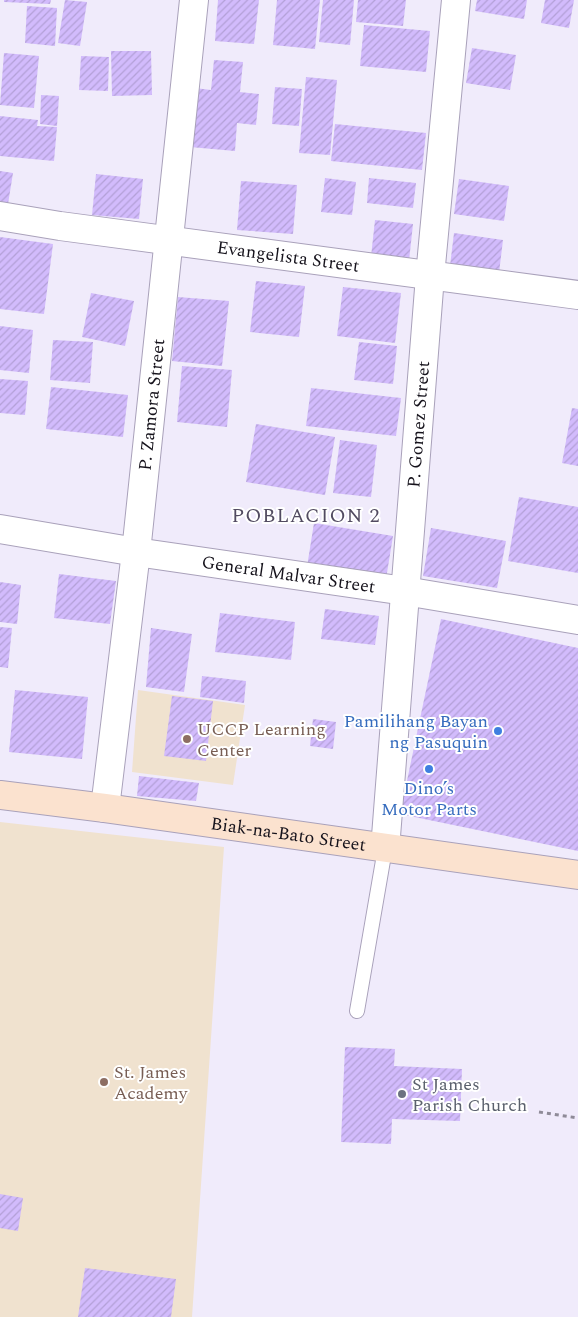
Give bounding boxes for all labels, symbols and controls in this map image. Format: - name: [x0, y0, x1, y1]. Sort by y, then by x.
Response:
- street label: Evangelista Street: [215, 234, 361, 280]
- street label: P. Zamora Street: [132, 337, 172, 472]
- street label: P. Gomez Street: [400, 360, 437, 489]
- district label: POBLACION 2: [231, 501, 381, 531]
- street label: General Malvar Street: [200, 549, 377, 601]
- place label: Pamilihang Bayan ng Pasuquin: [344, 708, 488, 756]
- place label: UCCP Learning Center: [197, 716, 326, 764]
- marker: Pamilihang Bayan ng Pasuquin: [492, 725, 504, 737]
- marker: UCCP Learning Center: [181, 733, 193, 745]
- marker: Dino’s Motor Parts: [423, 763, 435, 775]
- place label: Dino’s Motor Parts: [381, 775, 477, 823]
- street label: Biak-na-Bato Street: [209, 810, 368, 859]
- place label: St. James Academy: [114, 1059, 189, 1107]
- place label: St James Parish Church: [412, 1071, 527, 1119]
- marker: St. James Academy: [98, 1076, 110, 1088]
- marker: St James Parish Church: [396, 1088, 408, 1100]

